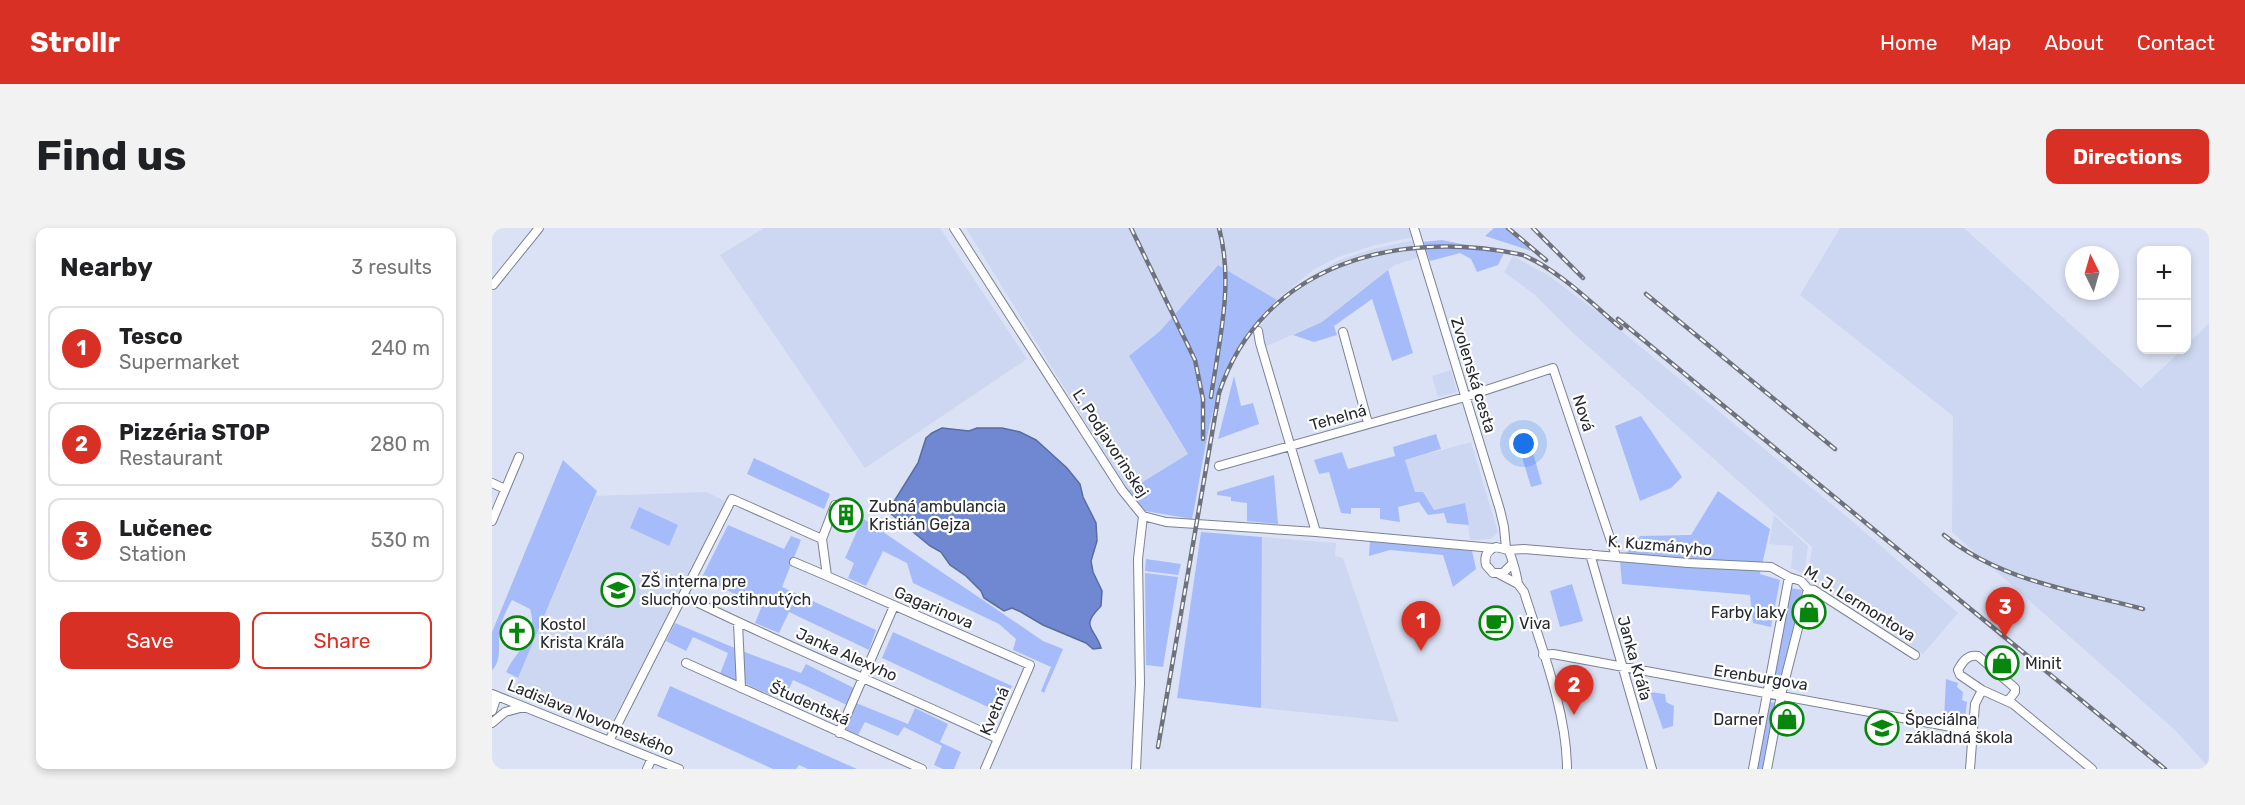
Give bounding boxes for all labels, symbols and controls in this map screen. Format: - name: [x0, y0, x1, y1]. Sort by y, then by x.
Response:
- text: Strollr: [30, 26, 120, 59]
- text: Home: [1880, 30, 1937, 55]
- text: Map: [1970, 30, 2011, 55]
- text: About: [2044, 30, 2104, 55]
- text: Contact: [2137, 30, 2215, 55]
- button: Directions: [2046, 129, 2209, 184]
- text: Find us: [36, 131, 187, 181]
- north arrow: [2065, 246, 2119, 300]
- map controls: [2137, 246, 2191, 354]
- button: +: [2137, 246, 2191, 300]
- text: Nearby: [60, 252, 153, 283]
- text: 3 results: [351, 255, 432, 279]
- button: −: [2137, 300, 2191, 354]
- street label: Zvolenská cesta: [1447, 315, 1500, 435]
- text: Tesco: [119, 323, 183, 350]
- text: 1: [77, 336, 86, 360]
- text: 240 m: [371, 336, 430, 360]
- text: Supermarket: [119, 350, 239, 374]
- street label: Ľ. Podjavorinskej: [1069, 386, 1153, 501]
- street label: Nová: [1569, 392, 1598, 434]
- street label: Tehelná: [1308, 400, 1369, 435]
- text: Pizzéria STOP: [119, 419, 270, 446]
- your location: [1509, 429, 1538, 458]
- text: 2: [75, 432, 88, 456]
- text: 280 m: [370, 432, 430, 456]
- text: Restaurant: [119, 446, 223, 470]
- building icon: Zubná ambulancia Kristián Gejza: [828, 497, 864, 533]
- place label: Zubná ambulancia Kristián Gejza: [869, 497, 1006, 534]
- text: Lučenec: [119, 515, 212, 542]
- text: 3: [75, 528, 88, 552]
- text: 530 m: [371, 528, 430, 552]
- street label: K. Kuzmányho: [1607, 531, 1713, 560]
- text: Station: [119, 542, 186, 566]
- street label: M. J. Lermontova: [1801, 562, 1919, 645]
- place label: ZŠ interna pre sluchovo postihnutých: [641, 571, 811, 609]
- school or university icon: ZŠ interna pre sluchovo postihnutých: [600, 572, 636, 608]
- street label: Gagarinova: [891, 582, 976, 633]
- pin: 3: [1986, 588, 2024, 637]
- shop icon: Farby laky: [1791, 594, 1827, 630]
- pin: 1: [1402, 602, 1440, 651]
- place label: Farby laky: [1711, 603, 1786, 622]
- cafe icon: Viva: [1478, 605, 1514, 641]
- button: Save: [60, 612, 240, 669]
- button: Share: [252, 612, 432, 669]
- place label: Viva: [1519, 614, 1551, 633]
- street label: Janka Kráľa: [1613, 614, 1656, 703]
- church icon: Kostol Krista Kráľa: [499, 615, 535, 651]
- place label: Kostol Krista Kráľa: [540, 615, 624, 652]
- street label: Janka Alexyho: [793, 624, 900, 685]
- shop icon: Minit: [1984, 645, 2020, 681]
- place label: Minit: [2025, 654, 2061, 673]
- street label: Erenburgova: [1712, 661, 1809, 694]
- pin: 2: [1554, 666, 1594, 715]
- street label: Ladislava Novomeského: [505, 675, 677, 760]
- street label: Študentská: [767, 677, 853, 729]
- street label: Kvetná: [976, 684, 1013, 738]
- shop icon: Darner: [1769, 701, 1805, 737]
- place label: Špeciálna základná škola: [1905, 709, 2013, 747]
- place label: Darner: [1713, 710, 1764, 729]
- school or university icon: Špeciálna základná škola: [1864, 710, 1900, 746]

